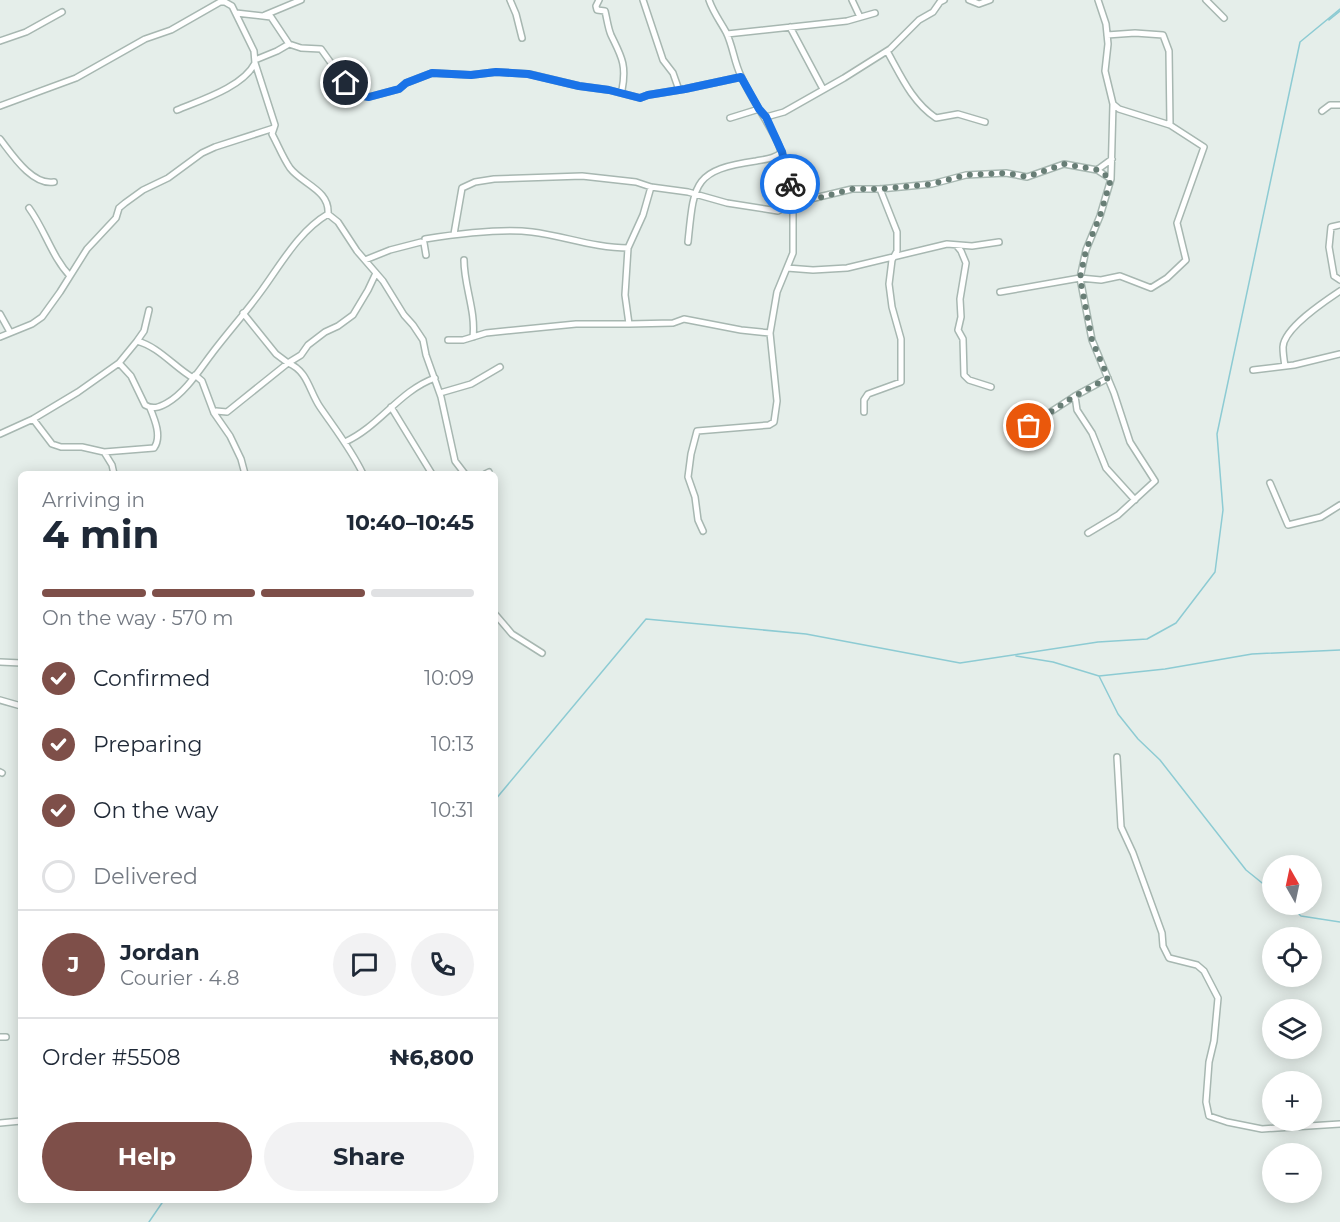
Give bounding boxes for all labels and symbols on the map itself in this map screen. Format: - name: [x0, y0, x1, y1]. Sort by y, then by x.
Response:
- pin: [320, 57, 371, 108]
- courier: [760, 154, 820, 214]
- pin: [1003, 400, 1054, 451]
- north arrow: [1262, 855, 1322, 915]

